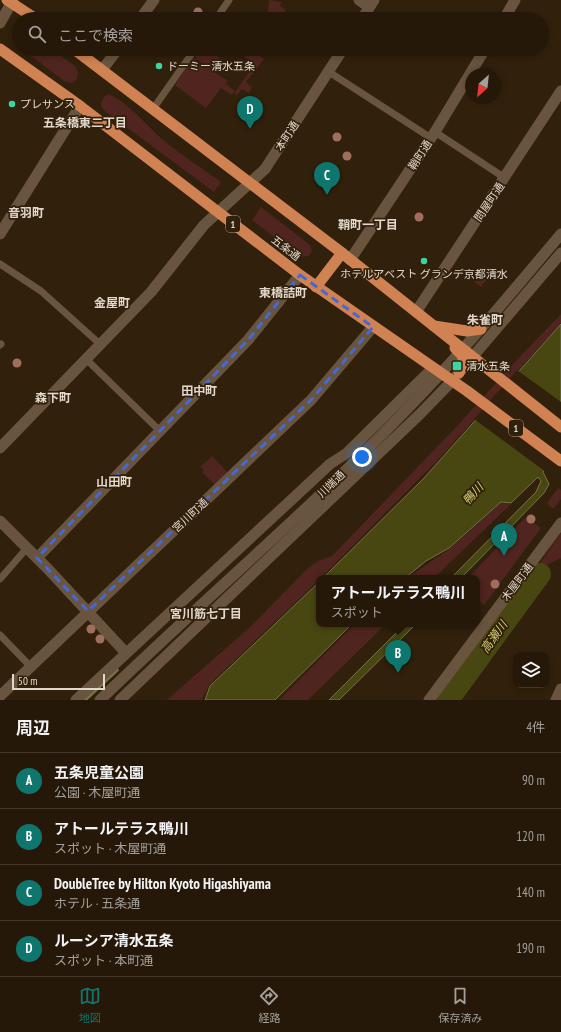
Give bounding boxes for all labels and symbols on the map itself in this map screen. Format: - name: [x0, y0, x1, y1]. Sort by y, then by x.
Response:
- place label: ドーミー清水五条: [167, 59, 255, 73]
- marker: ドーミー清水五条: [154, 61, 164, 71]
- north arrow: [465, 68, 501, 104]
- pin: D: [237, 96, 263, 129]
- place label: プレサンス: [20, 97, 75, 111]
- marker: プレサンス: [7, 99, 17, 109]
- district label: 五条橋東二丁目: [43, 115, 127, 130]
- street label: 本町通: [272, 118, 302, 154]
- street label: 鞘町通: [405, 137, 435, 173]
- pin: C: [314, 162, 340, 195]
- street label: 問屋町通: [471, 180, 507, 224]
- district label: 音羽町: [8, 205, 44, 220]
- road number: 1: [226, 216, 240, 232]
- district label: 鞘町一丁目: [338, 217, 398, 232]
- street label: 五条通: [269, 232, 303, 264]
- marker: ホテルアベスト グランデ京都清水: [419, 256, 429, 266]
- place label: ホテルアベスト グランデ京都清水: [340, 267, 508, 281]
- district label: 東橋詰町: [259, 285, 307, 300]
- district label: 金屋町: [94, 295, 130, 310]
- district label: 朱雀町: [467, 312, 503, 327]
- place label: 清水五条: [466, 359, 510, 373]
- marker: 清水五条: [451, 360, 463, 372]
- district label: 田中町: [181, 383, 217, 398]
- district label: 森下町: [35, 390, 71, 405]
- road number: 1: [509, 420, 523, 436]
- your location: [352, 447, 372, 467]
- street label: 川端通: [314, 468, 348, 500]
- district label: 山田町: [96, 474, 132, 489]
- water label: 鴨川: [459, 478, 488, 508]
- street label: 宮川町通: [169, 495, 211, 535]
- pin: A: [491, 523, 517, 556]
- street label: 木屋町通: [498, 560, 536, 604]
- district label: 宮川筋七丁目: [170, 606, 242, 621]
- water label: 高瀬川: [477, 616, 511, 656]
- pin: B: [385, 640, 411, 673]
- scale bar: [12, 672, 105, 691]

